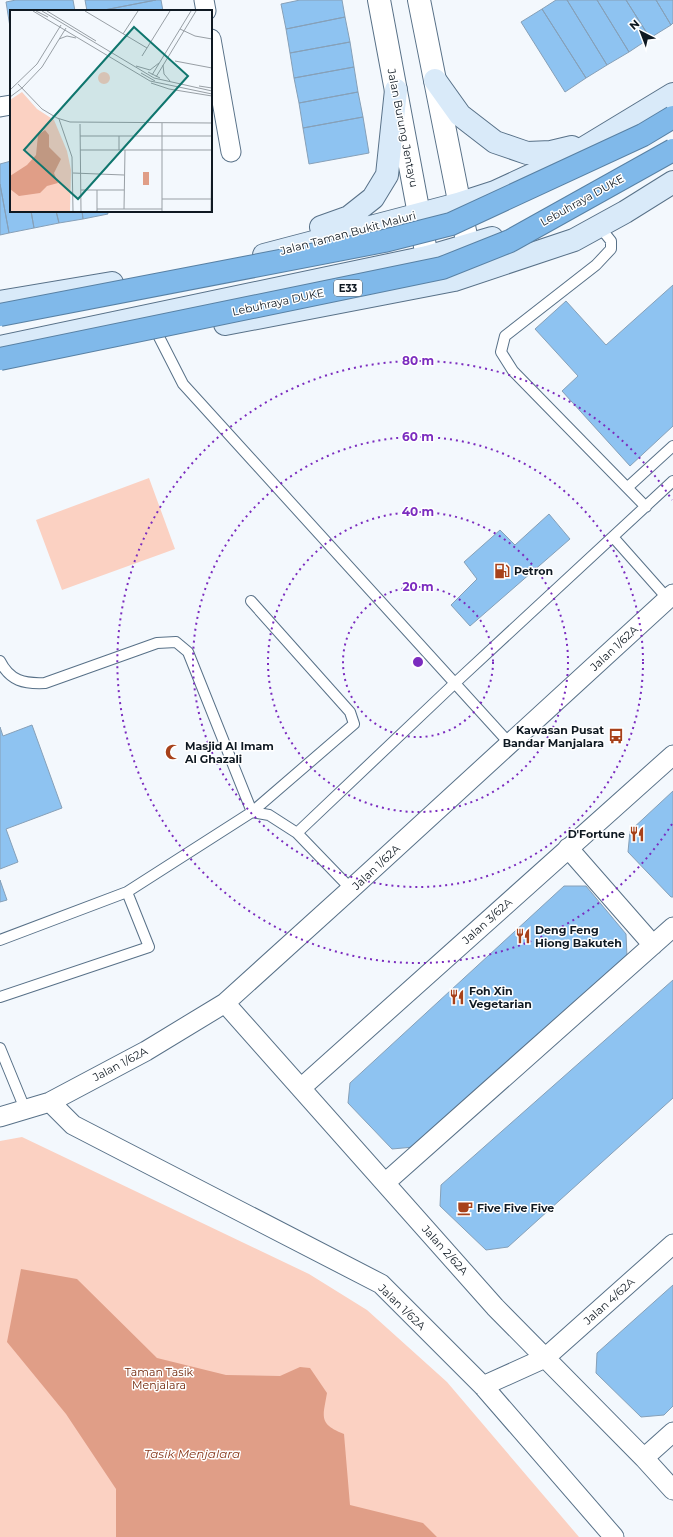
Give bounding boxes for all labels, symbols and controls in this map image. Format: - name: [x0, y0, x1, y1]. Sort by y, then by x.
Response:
- inset map: [10, 10, 212, 212]
- north arrow: [621, 12, 661, 52]
- text: N: [626, 16, 642, 33]
- street label: Jalan Burung Jentayu: [384, 67, 421, 189]
- street label: Lebuhraya DUKE: [538, 171, 626, 229]
- street label: Jalan Taman Bukit Maluri: [278, 208, 417, 258]
- road number: E33: [334, 280, 362, 296]
- street label: Lebuhraya DUKE: [231, 285, 325, 319]
- text: 80 m: [402, 353, 434, 368]
- text: 60 m: [402, 429, 434, 444]
- text: 40 m: [402, 504, 434, 519]
- fuel station icon: Petron: [493, 562, 511, 580]
- place label: Petron: [514, 564, 553, 578]
- text: 20 m: [402, 579, 434, 594]
- street label: Jalan 1/62A: [587, 622, 641, 674]
- centre of rings: [411, 655, 425, 669]
- place label: Kawasan Pusat Bandar Manjalara: [503, 723, 604, 750]
- bus stop icon: Kawasan Pusat Bandar Manjalara: [607, 727, 625, 745]
- place label: Masjid Al Imam Al Ghazali: [184, 739, 274, 766]
- mosque icon: Masjid Al Imam Al Ghazali: [164, 743, 182, 761]
- restaurant icon: D'Fortune: [628, 825, 646, 843]
- place label: D'Fortune: [568, 827, 625, 841]
- street label: Jalan 1/62A: [349, 841, 403, 893]
- street label: Jalan 3/62A: [458, 895, 515, 948]
- place label: Deng Feng Hiong Bakuteh: [535, 923, 622, 950]
- restaurant icon: Deng Feng Hiong Bakuteh: [514, 927, 532, 945]
- place label: Foh Xin Vegetarian: [468, 984, 532, 1011]
- restaurant icon: Foh Xin Vegetarian: [448, 988, 466, 1006]
- street label: Jalan 1/62A: [89, 1044, 150, 1085]
- cafe icon: Five Five Five: [456, 1199, 474, 1217]
- place label: Five Five Five: [477, 1201, 554, 1215]
- street label: Jalan 2/62A: [418, 1221, 471, 1278]
- street label: Jalan 4/62A: [580, 1274, 637, 1328]
- street label: Jalan 1/62A: [375, 1280, 429, 1333]
- park label: Taman Tasik Menjalara: [125, 1365, 194, 1392]
- water label: Tasik Menjalara: [144, 1446, 240, 1461]

